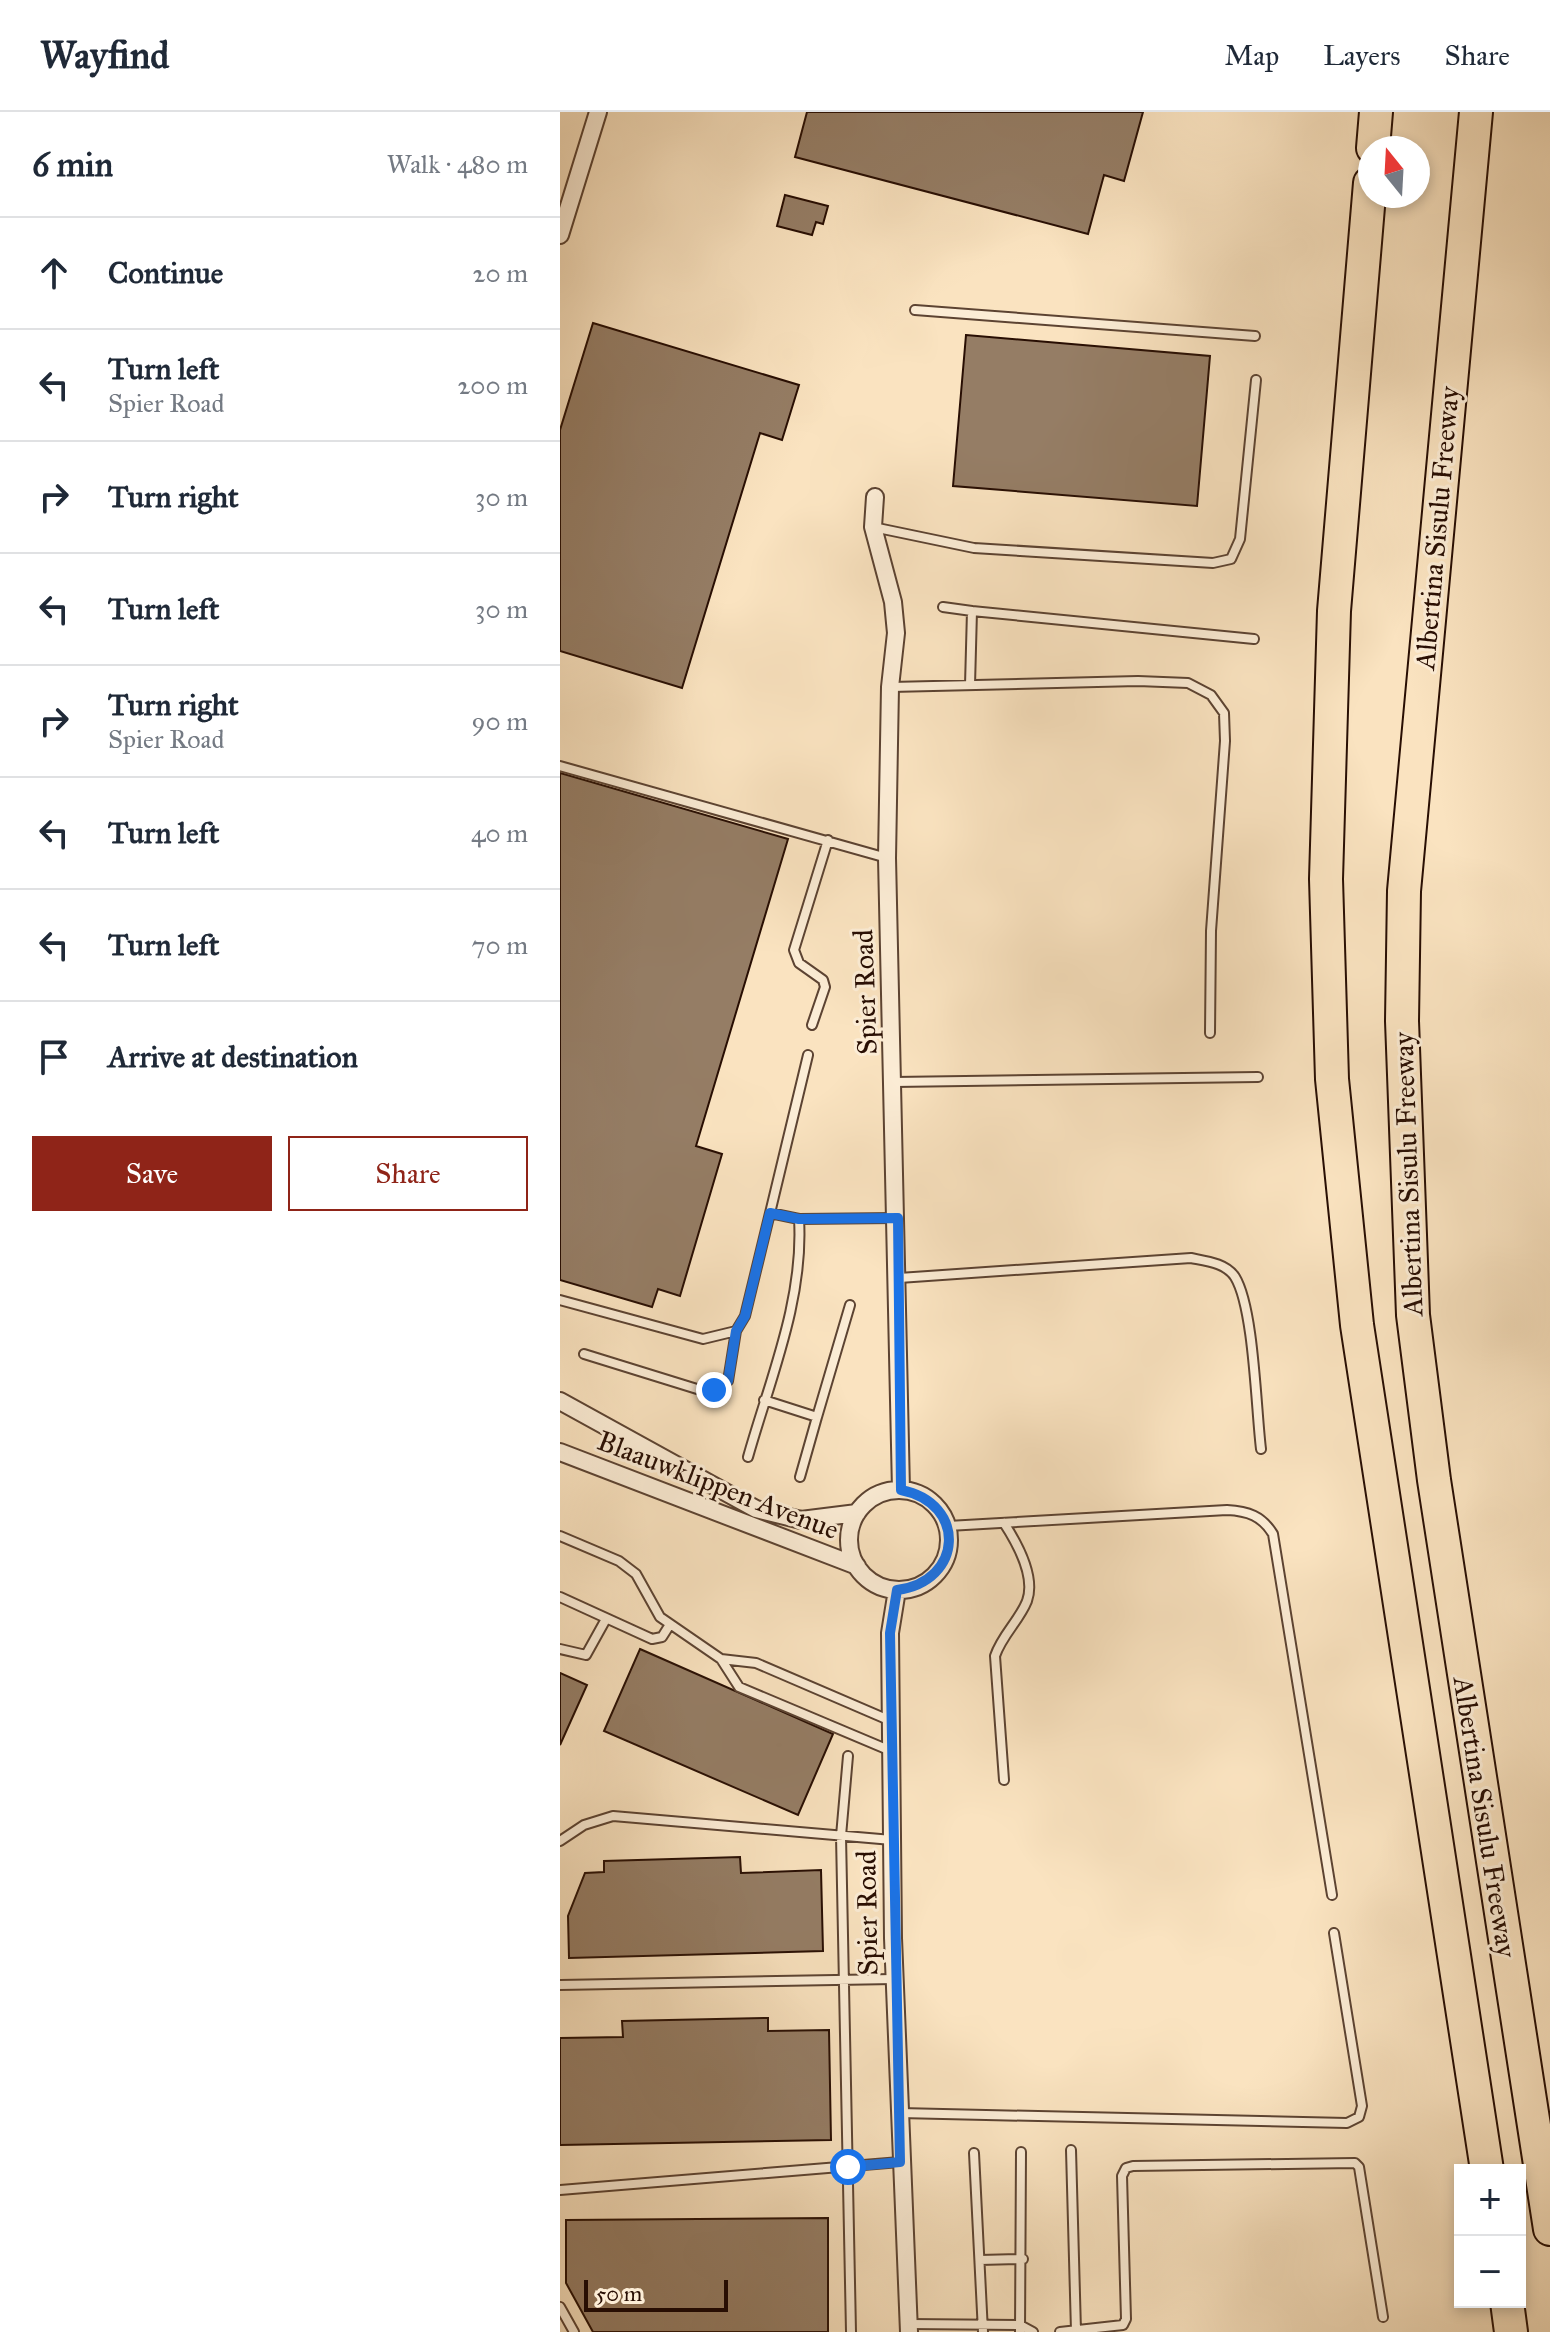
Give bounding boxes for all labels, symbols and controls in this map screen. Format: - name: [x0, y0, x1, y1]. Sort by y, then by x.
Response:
- text: Wayfind: [40, 32, 169, 78]
- text: Map: [1224, 38, 1279, 73]
- text: Layers: [1323, 38, 1401, 73]
- text: Share: [1445, 38, 1510, 73]
- north arrow: [1358, 136, 1430, 208]
- text: 6 min: [32, 144, 113, 185]
- text: Walk · 480 m: [387, 148, 528, 180]
- icon: ahead: [32, 251, 76, 295]
- text: Continue: [108, 255, 223, 291]
- text: 20 m: [473, 257, 528, 289]
- text: Turn left: [108, 351, 219, 387]
- icon: left: [32, 363, 76, 407]
- text: 200 m: [457, 369, 528, 401]
- street label: Albertina Sisulu Freeway: [1407, 384, 1467, 672]
- text: Spier Road: [108, 387, 225, 419]
- icon: right: [32, 475, 76, 519]
- text: Turn right: [108, 479, 239, 515]
- text: 30 m: [475, 481, 528, 513]
- icon: left: [32, 587, 76, 631]
- text: Turn left: [108, 591, 219, 627]
- text: 30 m: [475, 593, 528, 625]
- text: Turn right: [108, 687, 239, 723]
- icon: right: [32, 699, 76, 743]
- text: 90 m: [471, 705, 528, 737]
- text: Spier Road: [108, 723, 225, 755]
- icon: left: [32, 811, 76, 855]
- text: Turn left: [108, 815, 219, 851]
- text: 40 m: [471, 817, 528, 849]
- icon: left: [32, 923, 76, 967]
- text: Turn left: [108, 927, 219, 963]
- text: 70 m: [472, 929, 528, 961]
- street label: Spier Road: [845, 929, 885, 1055]
- street label: Albertina Sisulu Freeway: [1386, 1030, 1430, 1318]
- icon: arrive: [32, 1035, 76, 1079]
- text: Arrive at destination: [108, 1039, 358, 1075]
- button: Save: [32, 1136, 272, 1211]
- button: Share: [288, 1136, 528, 1211]
- route end: [696, 1372, 732, 1408]
- street label: Blaauwklippen Avenue: [592, 1423, 844, 1547]
- street label: Albertina Sisulu Freeway: [1445, 1673, 1525, 1961]
- street label: Spier Road: [848, 1850, 886, 1976]
- route start: [830, 2149, 866, 2185]
- map controls: [1454, 2164, 1526, 2308]
- button: +: [1454, 2164, 1526, 2236]
- button: −: [1454, 2236, 1526, 2308]
- scale bar: [584, 2276, 728, 2312]
- text: 50 m: [596, 2280, 642, 2307]

